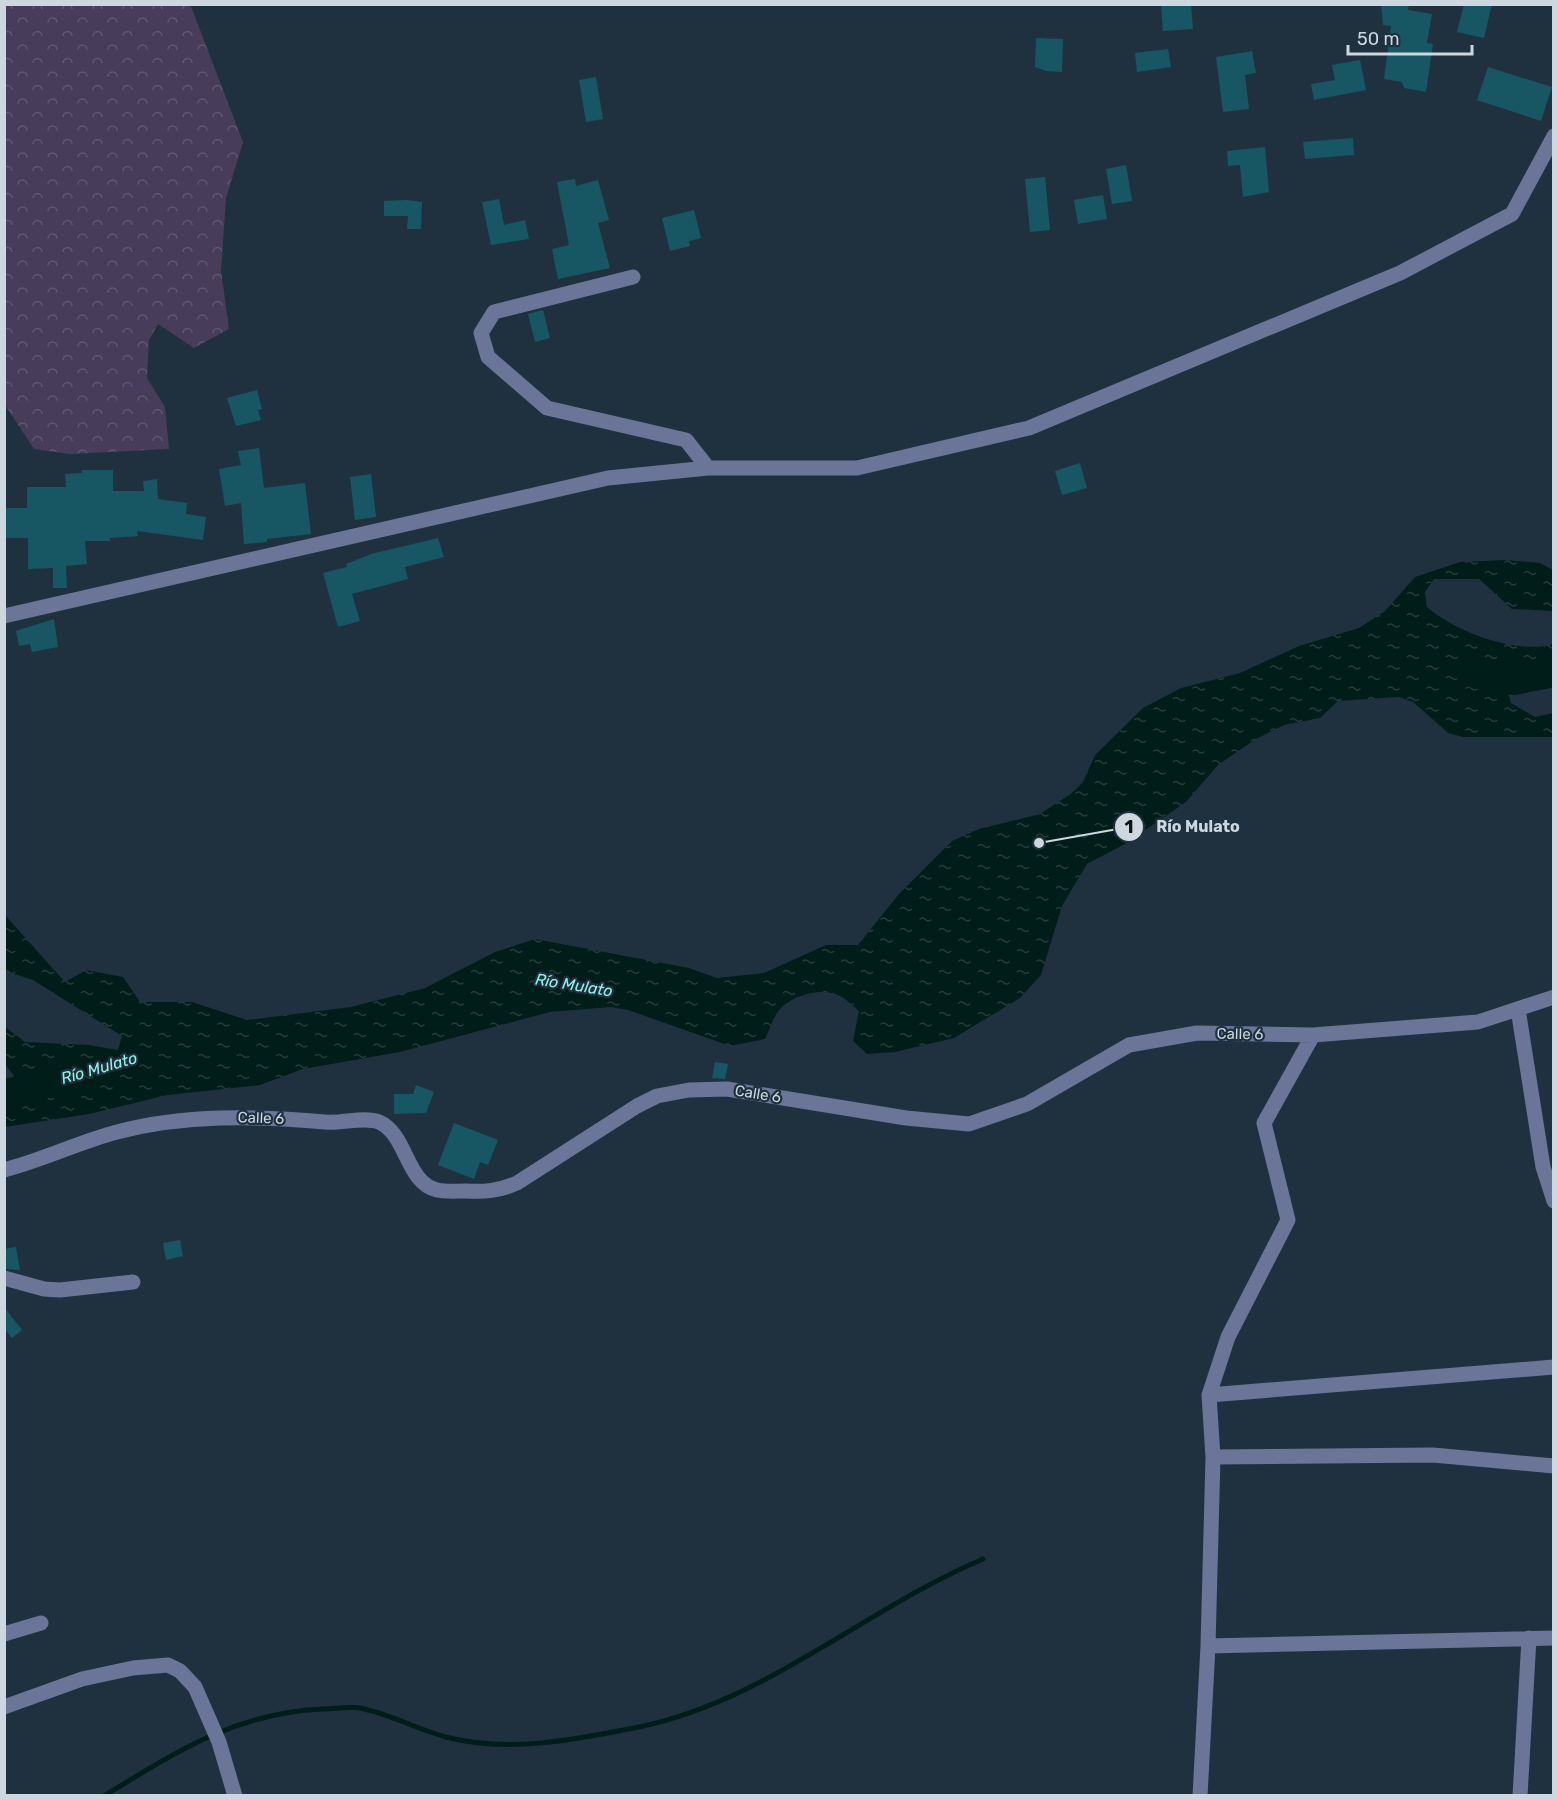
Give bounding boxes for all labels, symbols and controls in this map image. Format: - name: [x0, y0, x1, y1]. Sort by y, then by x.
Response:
- scale bar: [1348, 18, 1472, 56]
- text: 50 m: [1357, 28, 1400, 50]
- callout: Río Mulato: [1114, 810, 1252, 844]
- text: 1: [1125, 816, 1133, 838]
- text: Río Mulato: [1156, 817, 1240, 836]
- water label: Río Mulato: [534, 969, 614, 1001]
- street label: Calle 6: [1217, 1025, 1263, 1043]
- water label: Río Mulato: [59, 1048, 139, 1088]
- street label: Calle 6: [734, 1081, 782, 1107]
- street label: Calle 6: [237, 1108, 285, 1128]

